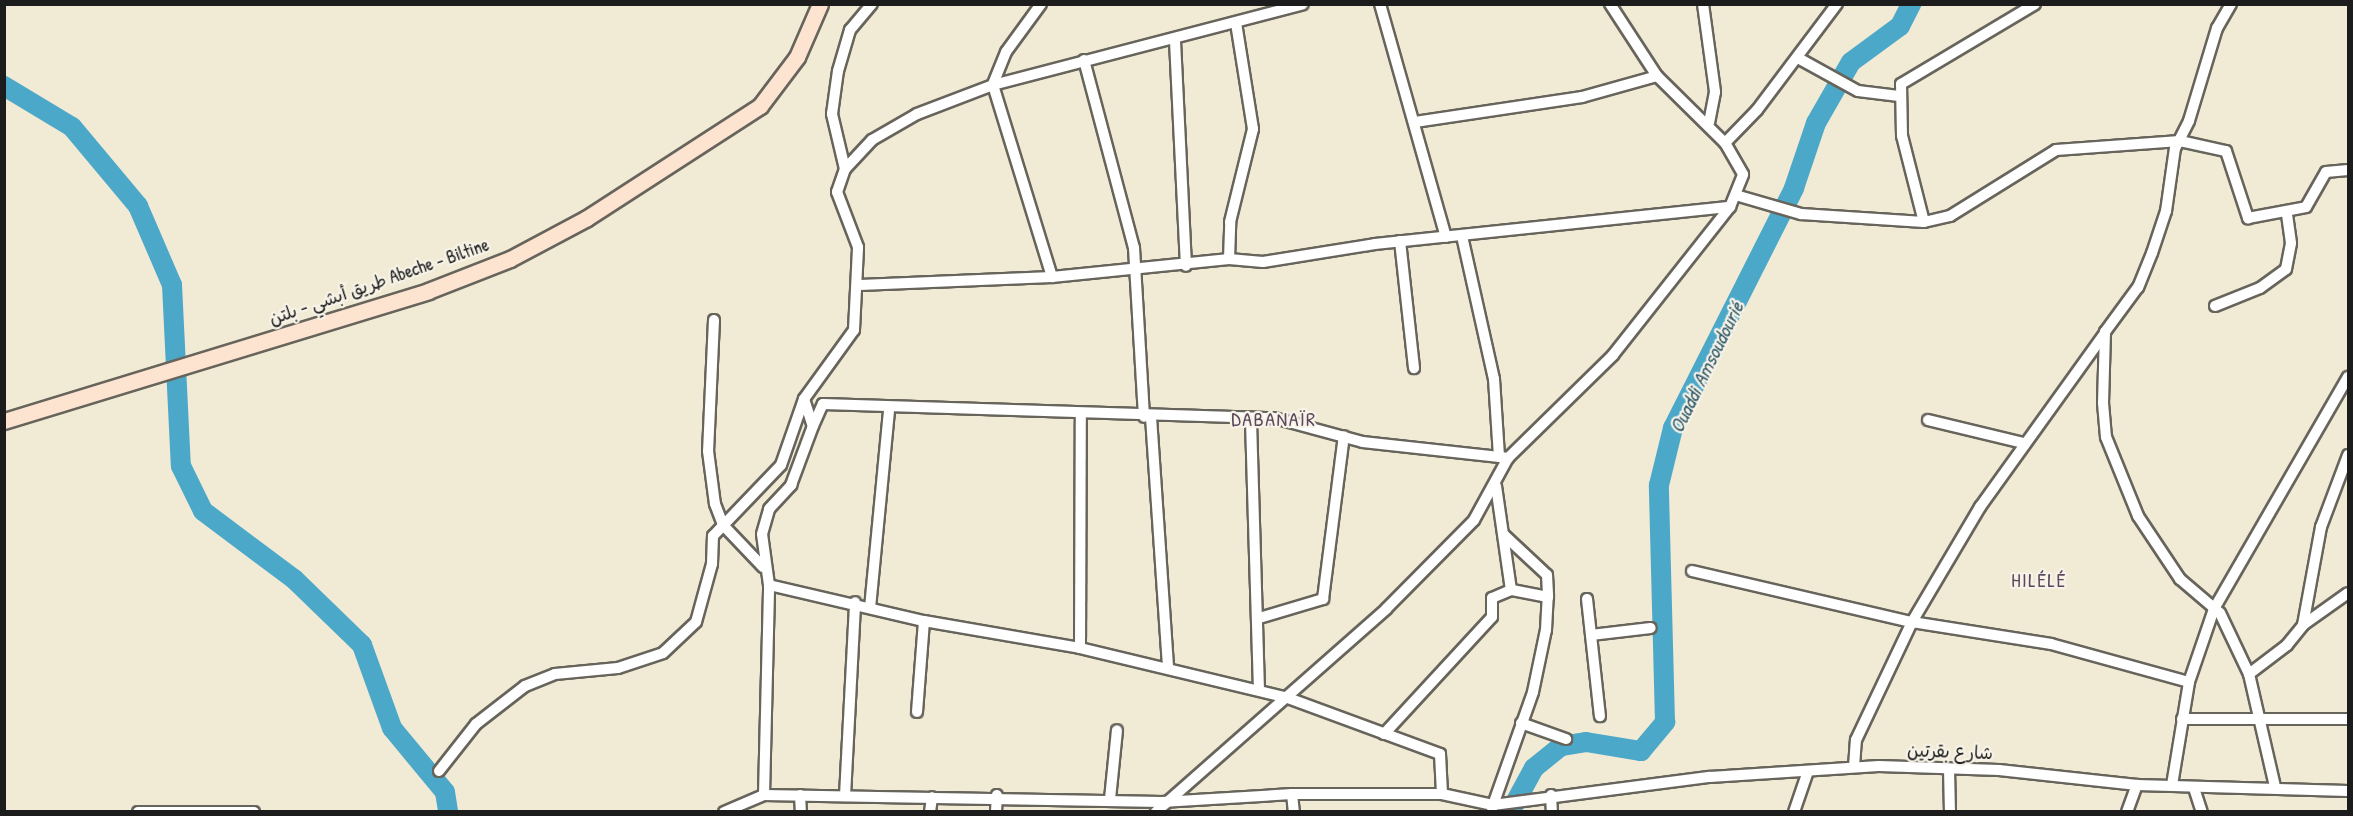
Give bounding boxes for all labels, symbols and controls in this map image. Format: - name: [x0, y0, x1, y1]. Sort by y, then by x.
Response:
- street label: طريق أبشي - بلتن Abeche - Biltine: [266, 234, 492, 330]
- water label: Ouaddi Amsoudourié: [1664, 298, 1748, 436]
- district label: DABANAÏR: [1231, 406, 1317, 430]
- district label: HILÉLÉ: [2011, 567, 2067, 591]
- street label: شارع بقرتين: [1907, 740, 1993, 764]

